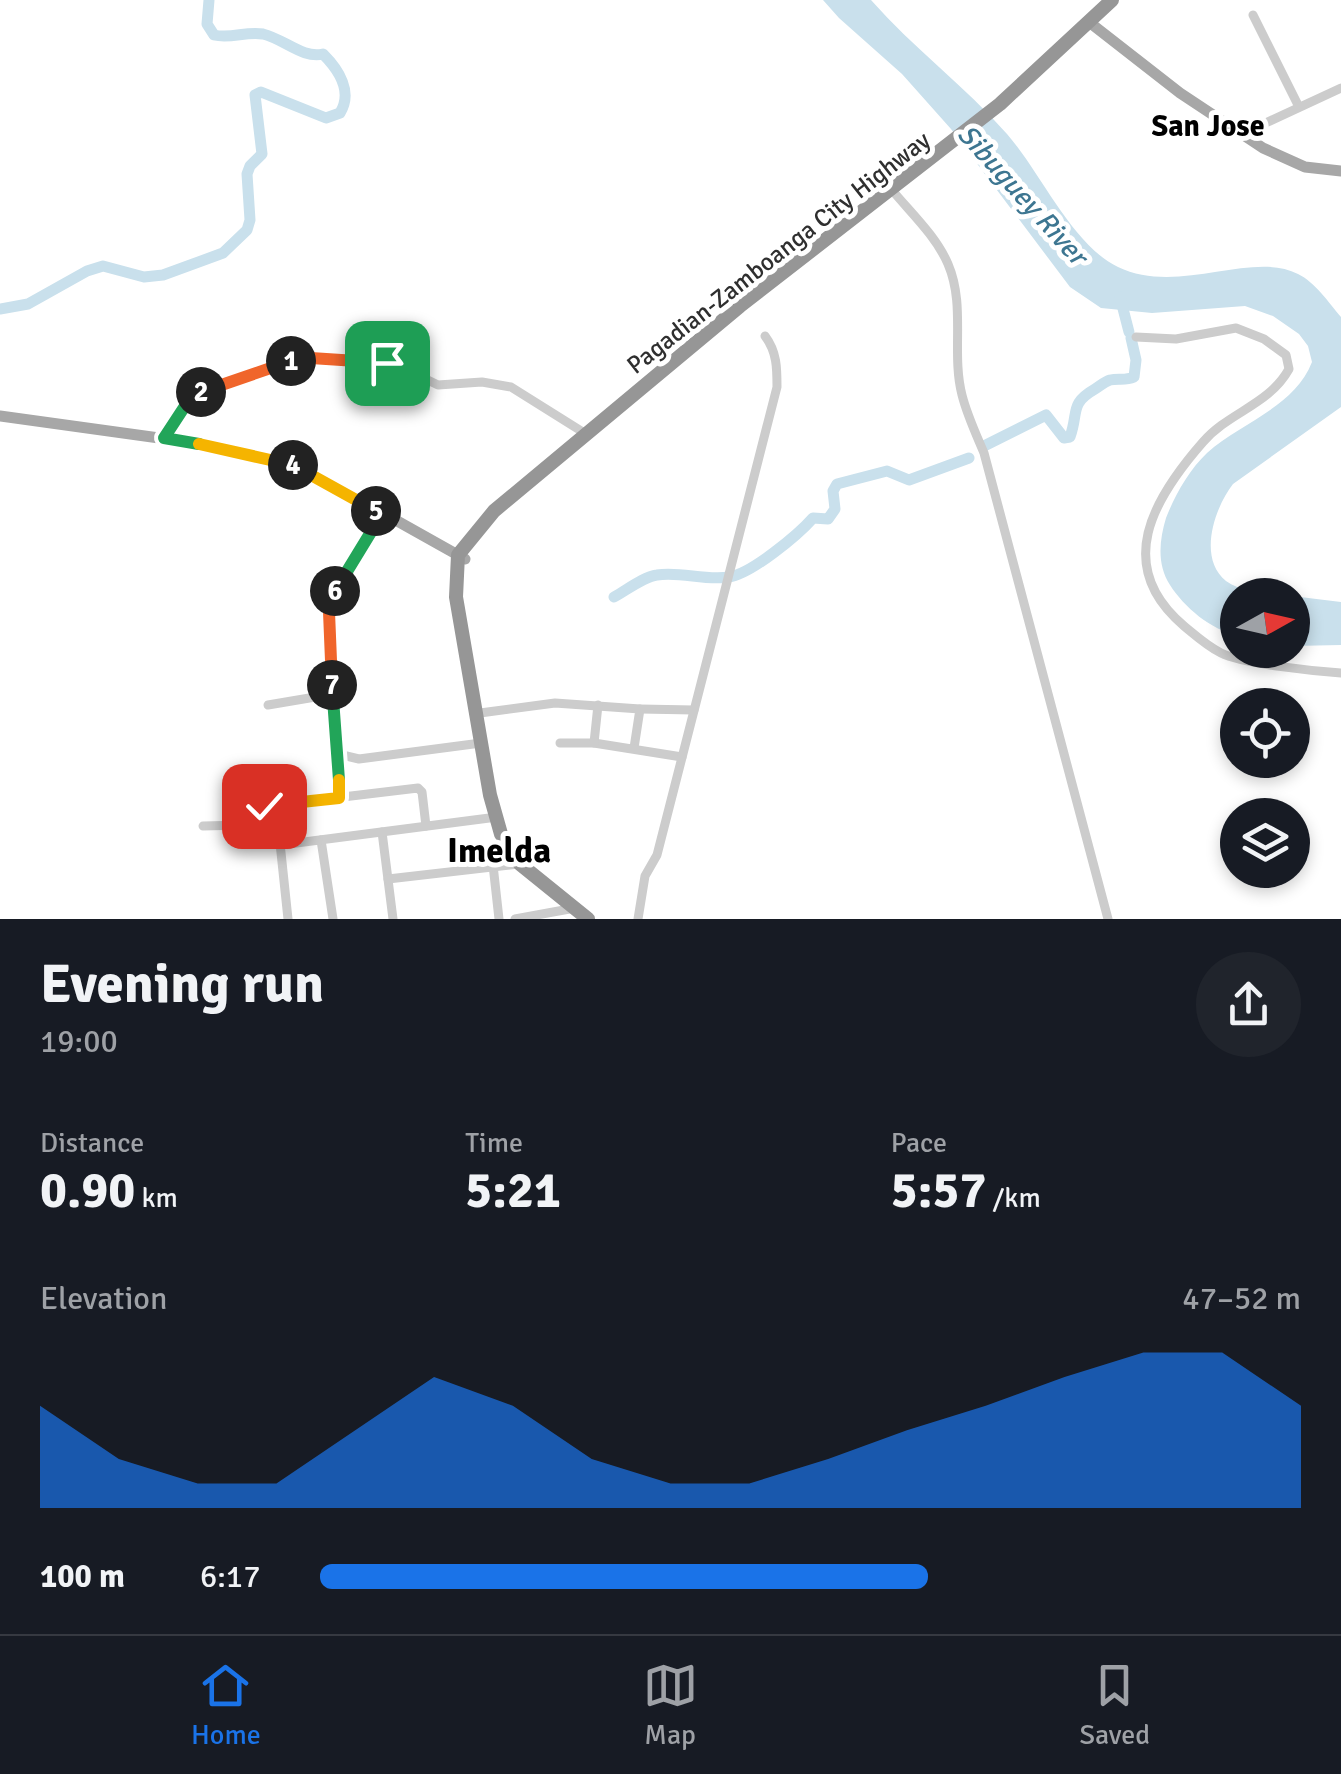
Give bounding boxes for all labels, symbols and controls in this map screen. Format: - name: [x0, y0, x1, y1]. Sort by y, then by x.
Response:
- district label: San Jose: [1151, 108, 1265, 145]
- water label: Sibuguey River: [950, 118, 1097, 275]
- street label: Pagadian-Zamboanga City Highway: [620, 124, 936, 380]
- pin: [345, 321, 430, 406]
- pin: 1: [266, 336, 316, 386]
- icon: arrive: [360, 336, 415, 391]
- text: 1: [283, 344, 299, 378]
- pin: 2: [176, 367, 226, 417]
- text: 2: [193, 375, 209, 409]
- pin: 4: [268, 440, 318, 490]
- text: 4: [285, 448, 301, 482]
- pin: 5: [351, 486, 401, 536]
- text: 5: [368, 494, 384, 528]
- pin: 6: [310, 566, 360, 616]
- text: 6: [327, 574, 343, 608]
- north arrow: [1220, 578, 1310, 668]
- map controls: [1220, 578, 1310, 888]
- pin: 7: [307, 660, 357, 710]
- text: 7: [324, 668, 340, 702]
- button: locate: [1220, 688, 1310, 778]
- pin: [222, 764, 307, 849]
- icon: check: [237, 779, 292, 834]
- button: layers: [1220, 798, 1310, 888]
- district label: Imelda: [447, 829, 551, 872]
- text: Evening run: [40, 950, 324, 1018]
- button: share: [1196, 952, 1301, 1057]
- text: 19:00: [40, 1022, 118, 1061]
- text: Distance: [40, 1126, 144, 1160]
- text: Time: [465, 1126, 523, 1160]
- text: Pace: [891, 1126, 947, 1160]
- text: 0.90: [40, 1160, 135, 1222]
- text: 5:21: [465, 1160, 561, 1222]
- text: 5:57: [891, 1160, 986, 1222]
- text: km: [135, 1181, 178, 1215]
- text: /km: [986, 1181, 1041, 1215]
- text: Elevation: [40, 1279, 167, 1318]
- text: 47–52 m: [1182, 1279, 1301, 1318]
- text: 100 m: [40, 1557, 125, 1596]
- text: 6:17: [200, 1557, 260, 1596]
- tab: Home: [191, 1658, 261, 1752]
- tab: Map: [643, 1658, 698, 1752]
- tab: Saved: [1080, 1658, 1150, 1752]

